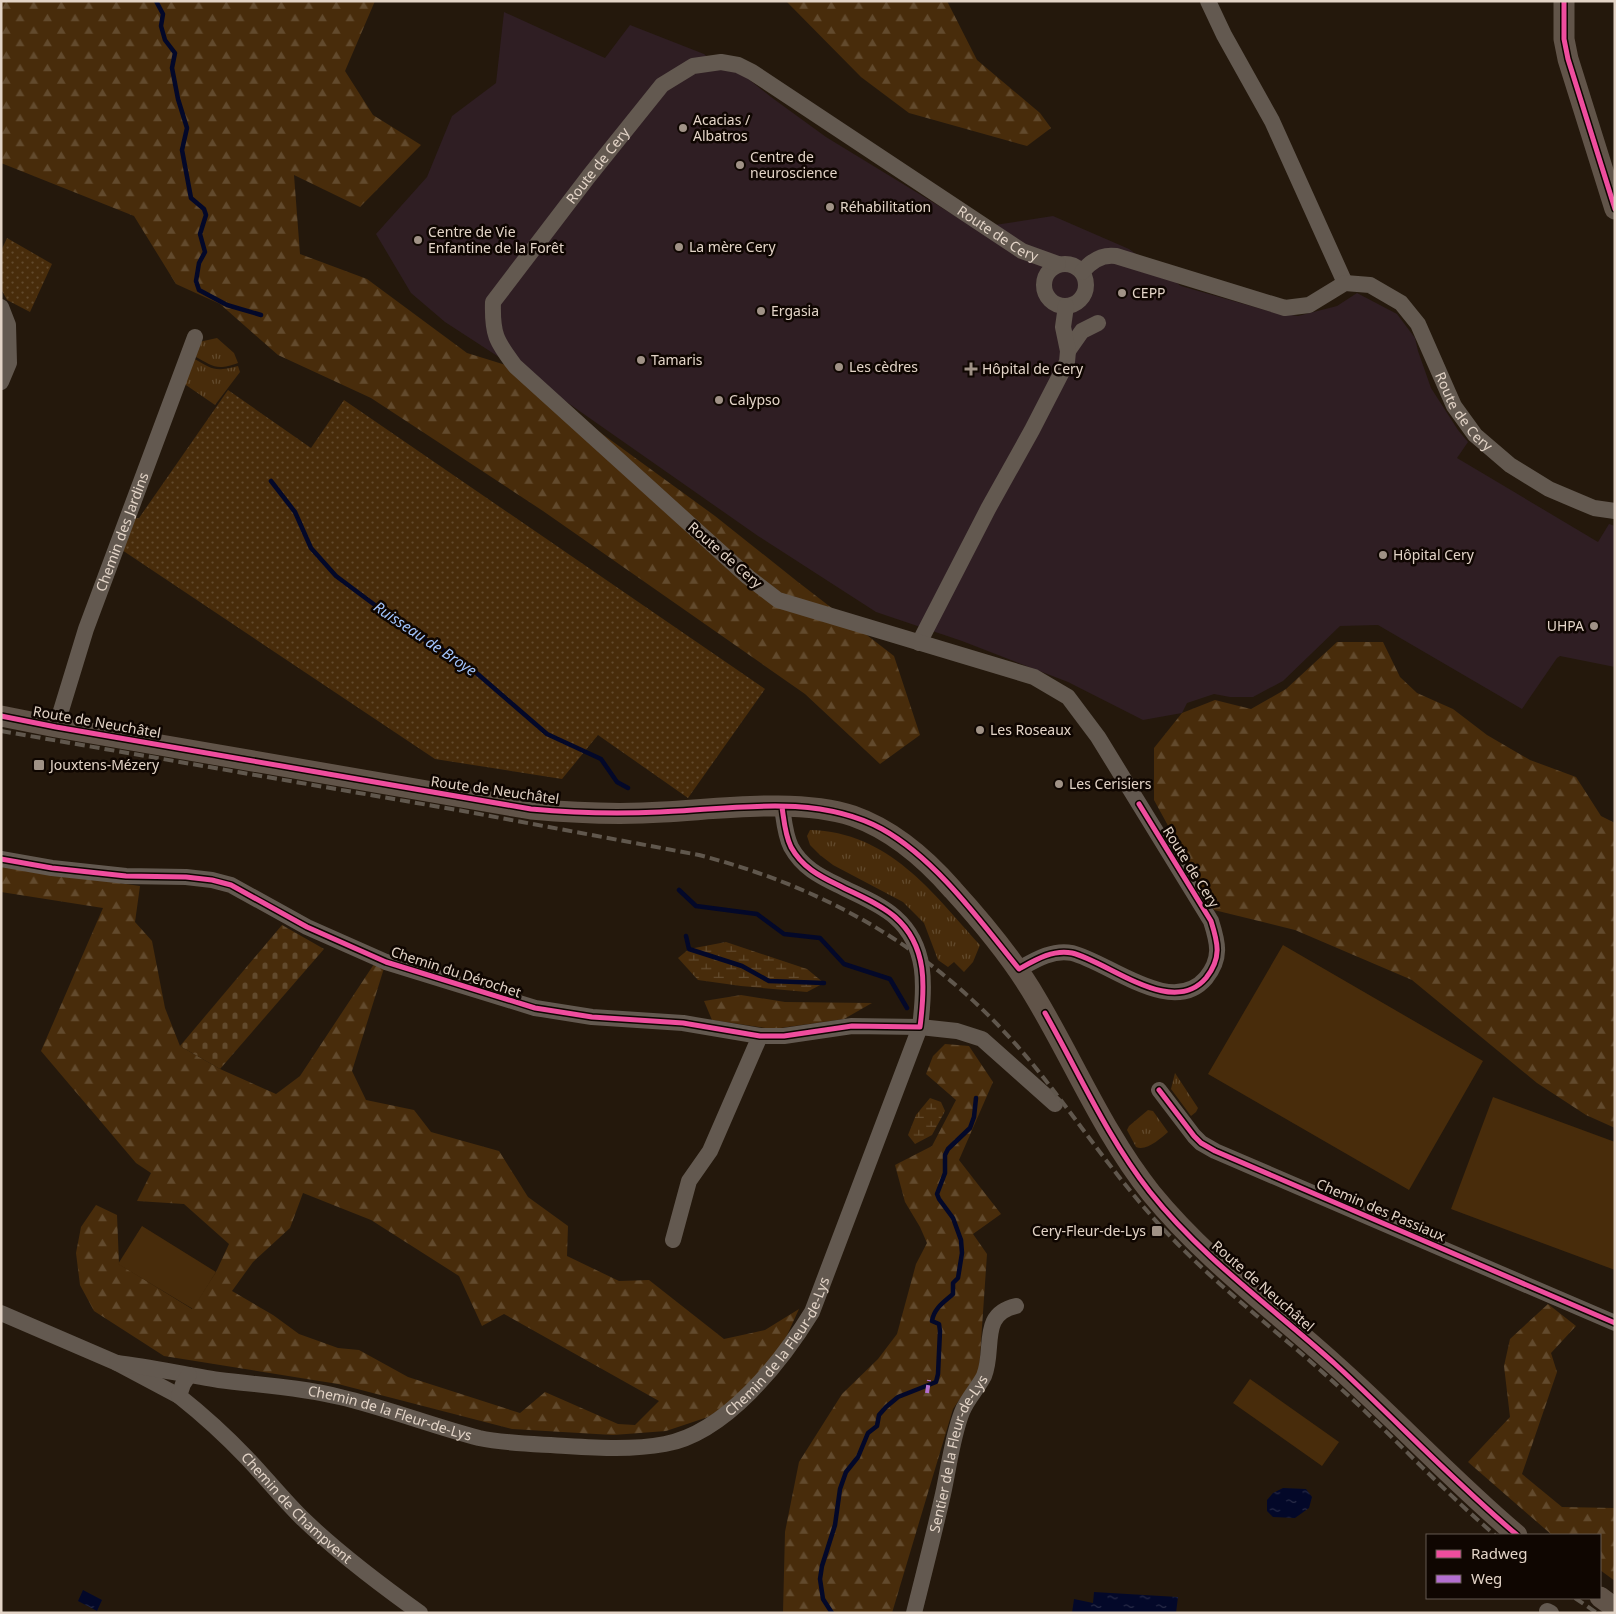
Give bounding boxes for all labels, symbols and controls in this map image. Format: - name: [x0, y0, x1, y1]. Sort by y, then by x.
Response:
- place label: Acacias / Albatros: [693, 110, 751, 145]
- street label: Route de Cery: [561, 122, 634, 207]
- marker: Acacias / Albatros: [677, 122, 689, 134]
- place label: Centre de neuroscience: [750, 147, 837, 182]
- marker: Centre de neuroscience: [734, 159, 746, 171]
- place label: Réhabilitation: [840, 197, 931, 216]
- marker: Réhabilitation: [824, 201, 836, 213]
- street label: Route de Cery: [954, 201, 1042, 265]
- place label: Centre de Vie Enfantine de la Forêt: [428, 222, 564, 257]
- marker: Centre de Vie Enfantine de la Forêt: [412, 234, 424, 246]
- place label: La mère Cery: [689, 237, 776, 256]
- marker: La mère Cery: [673, 241, 685, 253]
- place label: CEPP: [1132, 283, 1166, 302]
- marker: CEPP: [1116, 287, 1128, 299]
- place label: Ergasia: [771, 301, 819, 320]
- marker: Ergasia: [755, 305, 767, 317]
- place label: Tamaris: [651, 350, 703, 369]
- marker: Tamaris: [635, 354, 647, 366]
- place label: Les cèdres: [849, 357, 918, 376]
- place label: Hôpital de Cery: [982, 359, 1084, 378]
- marker: Les cèdres: [833, 361, 845, 373]
- marker: Hôpital de Cery: [964, 362, 978, 376]
- street label: Route de Cery: [1431, 369, 1498, 456]
- place label: Calypso: [729, 390, 780, 409]
- marker: Calypso: [713, 394, 725, 406]
- street label: Chemin des Jardins: [91, 469, 153, 594]
- street label: Route de Cery: [684, 517, 767, 593]
- place label: Hôpital Cery: [1393, 545, 1475, 564]
- marker: Hôpital Cery: [1377, 549, 1389, 561]
- water label: Ruisseau de Broye: [370, 596, 481, 680]
- place label: UHPA: [1547, 616, 1584, 635]
- marker: UHPA: [1588, 620, 1600, 632]
- street label: Route de Neuchâtel: [32, 701, 163, 742]
- place label: Les Roseaux: [990, 720, 1072, 739]
- marker: Les Roseaux: [974, 724, 986, 736]
- place label: Jouxtens-Mézery: [48, 755, 160, 774]
- marker: Jouxtens-Mézery: [32, 758, 46, 772]
- street label: Route de Neuchâtel: [430, 771, 561, 808]
- place label: Les Cerisiers: [1069, 774, 1152, 793]
- marker: Les Cerisiers: [1053, 778, 1065, 790]
- street label: Route de Cery: [1159, 823, 1224, 912]
- street label: Chemin du Dérochet: [389, 942, 524, 1002]
- street label: Chemin des Passiaux: [1314, 1174, 1449, 1246]
- place label: Cery-Fleur-de-Lys: [1032, 1221, 1146, 1240]
- marker: Cery-Fleur-de-Lys: [1150, 1224, 1164, 1238]
- street label: Route de Neuchâtel: [1208, 1236, 1318, 1335]
- street label: Chemin de la Fleur-de-Lys: [721, 1274, 834, 1420]
- street label: Sentier de la Fleur-de-Lys: [924, 1371, 992, 1534]
- street label: Chemin de la Fleur-de-Lys: [307, 1381, 474, 1445]
- street label: Chemin de Champvent: [237, 1448, 356, 1567]
- legend: [1426, 1534, 1601, 1599]
- text: Radweg: [1471, 1543, 1527, 1563]
- text: Weg: [1471, 1568, 1502, 1588]

